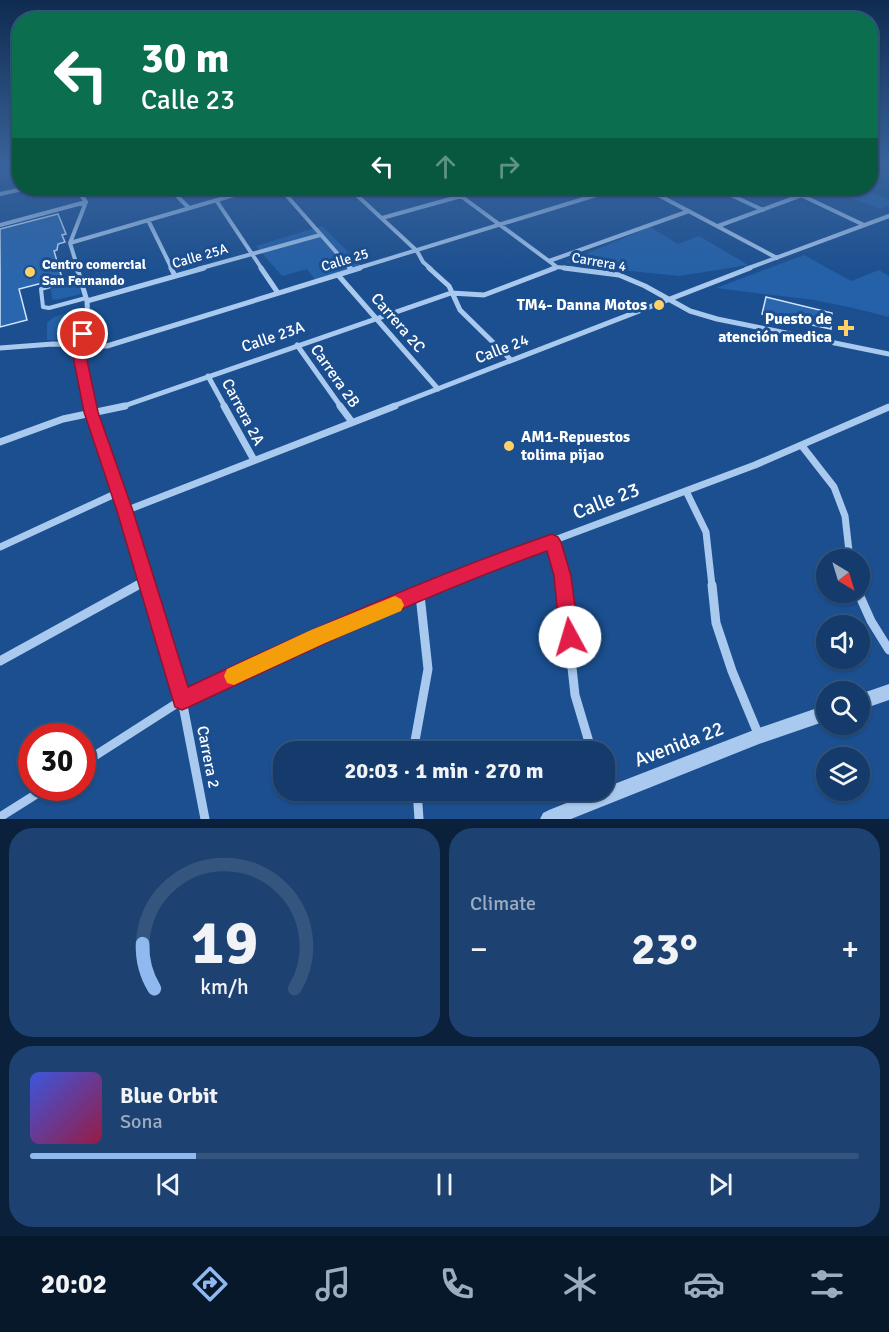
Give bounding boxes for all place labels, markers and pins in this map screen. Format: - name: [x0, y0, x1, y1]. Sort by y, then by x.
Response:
- place label: Centro comercial San Fernando: [42, 256, 147, 289]
- marker: Centro comercial San Fernando: [23, 265, 37, 279]
- place label: TM4- Danna Motos: [517, 295, 647, 315]
- marker: TM4- Danna Motos: [652, 298, 666, 312]
- pin: [57, 308, 108, 359]
- place label: Puesto de atención medica: [718, 309, 832, 347]
- marker: Puesto de atención medica: [837, 319, 855, 337]
- place label: AM1-Repuestos tolima pijao: [520, 427, 630, 465]
- marker: AM1-Repuestos tolima pijao: [502, 439, 516, 453]

